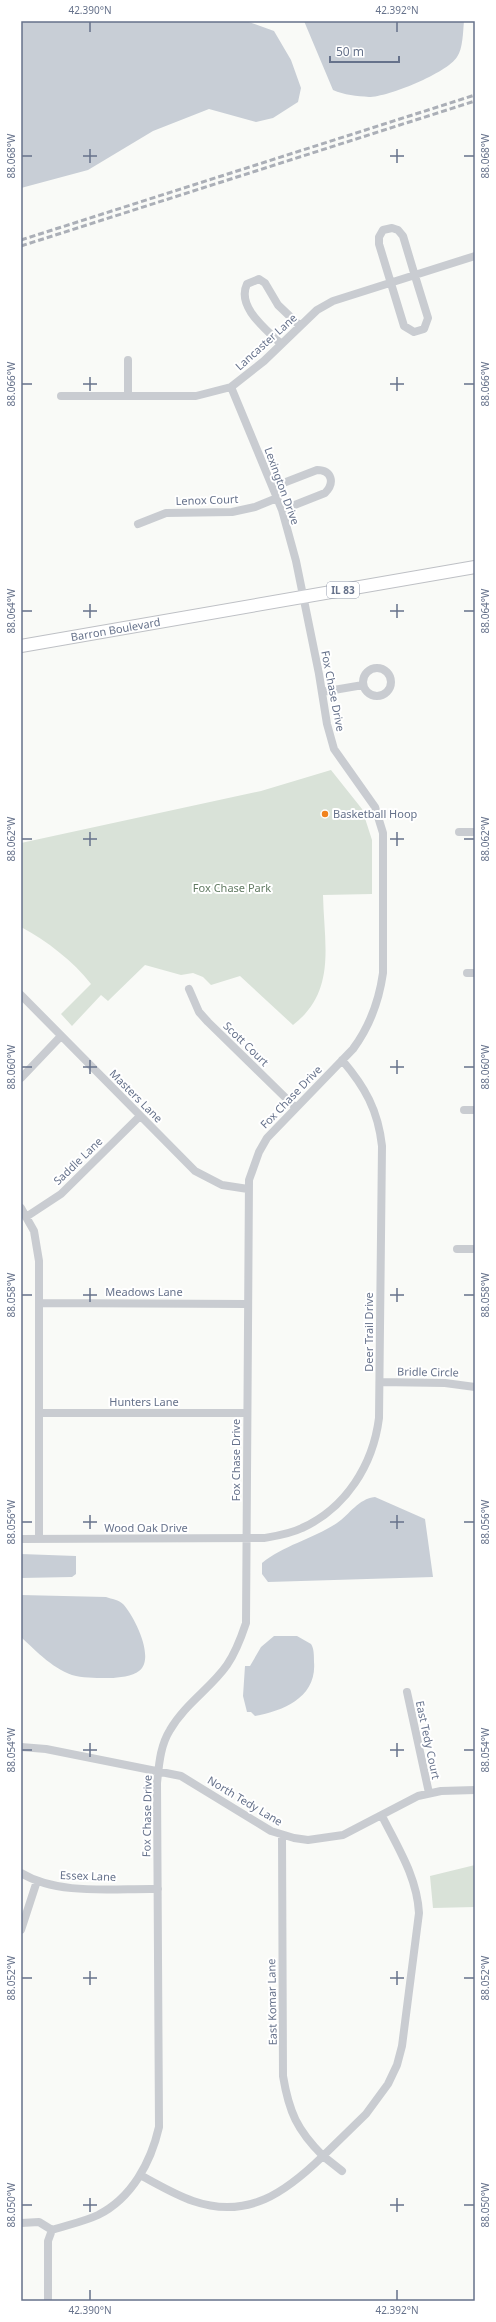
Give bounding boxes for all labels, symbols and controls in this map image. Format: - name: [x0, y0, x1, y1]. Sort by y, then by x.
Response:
- text: 42.390°N: [68, 3, 112, 17]
- text: 42.392°N: [375, 3, 419, 17]
- scale bar: [330, 38, 399, 64]
- text: 50 m: [336, 43, 364, 60]
- text: 88.068°W: [4, 133, 18, 178]
- text: 88.068°W: [478, 133, 492, 178]
- street label: Lancaster Lane: [232, 310, 300, 373]
- text: 88.066°W: [4, 361, 18, 406]
- text: 88.066°W: [478, 361, 492, 406]
- street label: Lexington Drive: [261, 445, 303, 527]
- street label: Lenox Court: [175, 491, 239, 508]
- road number: IL 83: [327, 582, 359, 598]
- text: 88.064°W: [4, 588, 18, 633]
- text: 88.064°W: [478, 588, 492, 633]
- street label: Barron Boulevard: [69, 614, 162, 644]
- street label: Fox Chase Drive: [318, 649, 349, 733]
- place label: Basketball Hoop: [333, 806, 418, 821]
- marker: Basketball Hoop: [320, 809, 330, 819]
- text: 88.062°W: [4, 816, 18, 861]
- text: 88.062°W: [478, 816, 492, 861]
- park label: Fox Chase Park: [193, 880, 271, 895]
- street label: Scott Court: [220, 1018, 272, 1069]
- text: 88.060°W: [4, 1044, 18, 1089]
- text: 88.060°W: [478, 1044, 492, 1089]
- street label: Fox Chase Drive: [257, 1062, 325, 1131]
- street label: Masters Lane: [107, 1066, 166, 1125]
- street label: Saddle Lane: [50, 1134, 105, 1188]
- text: 88.058°W: [4, 1272, 18, 1317]
- text: 88.058°W: [478, 1272, 492, 1317]
- street label: Meadows Lane: [105, 1284, 183, 1299]
- street label: Deer Trail Drive: [361, 1292, 376, 1372]
- street label: Bridle Circle: [397, 1363, 459, 1380]
- street label: Hunters Lane: [109, 1394, 179, 1409]
- street label: Fox Chase Drive: [228, 1419, 243, 1501]
- text: 88.056°W: [4, 1499, 18, 1544]
- text: 88.056°W: [478, 1499, 492, 1544]
- street label: Wood Oak Drive: [104, 1520, 188, 1535]
- street label: East Tedy Court: [413, 1699, 444, 1781]
- text: 88.054°W: [4, 1727, 18, 1772]
- text: 88.054°W: [478, 1727, 492, 1772]
- street label: North Tedy Lane: [205, 1772, 286, 1829]
- street label: Fox Chase Drive: [138, 1775, 155, 1857]
- street label: Essex Lane: [60, 1867, 116, 1884]
- text: 88.052°W: [4, 1955, 18, 2000]
- text: 88.052°W: [478, 1955, 492, 2000]
- street label: East Komar Lane: [263, 1959, 280, 2045]
- text: 88.050°W: [4, 2182, 18, 2227]
- text: 88.050°W: [478, 2182, 492, 2227]
- text: 42.390°N: [68, 2303, 112, 2317]
- text: 42.392°N: [375, 2303, 419, 2317]

